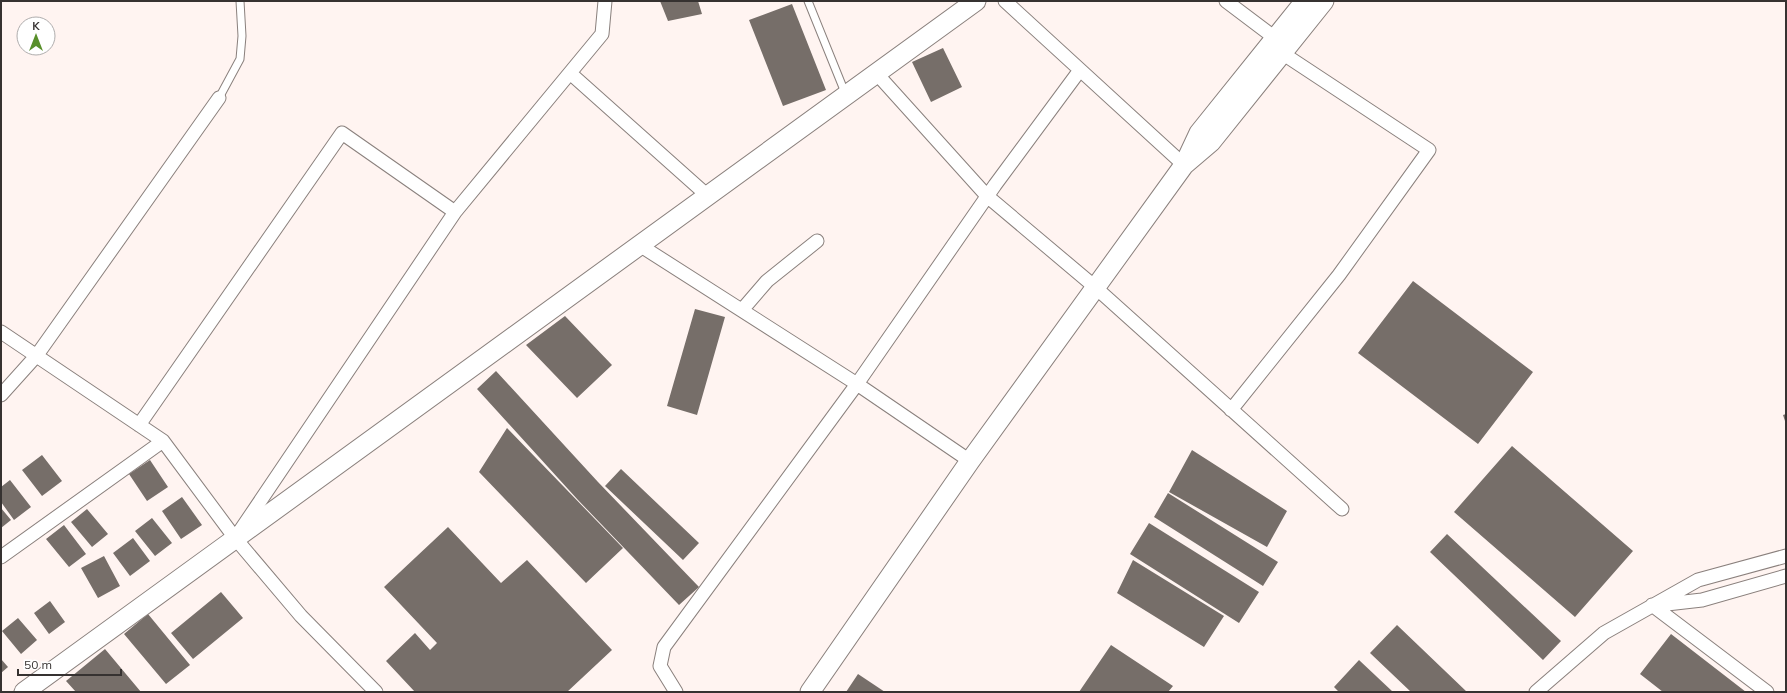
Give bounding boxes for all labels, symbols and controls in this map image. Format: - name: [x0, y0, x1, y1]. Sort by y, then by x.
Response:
- north arrow: [16, 16, 56, 56]
- text: K: [32, 19, 40, 33]
- scale bar: [18, 651, 121, 677]
- text: 50 m: [24, 657, 52, 672]

